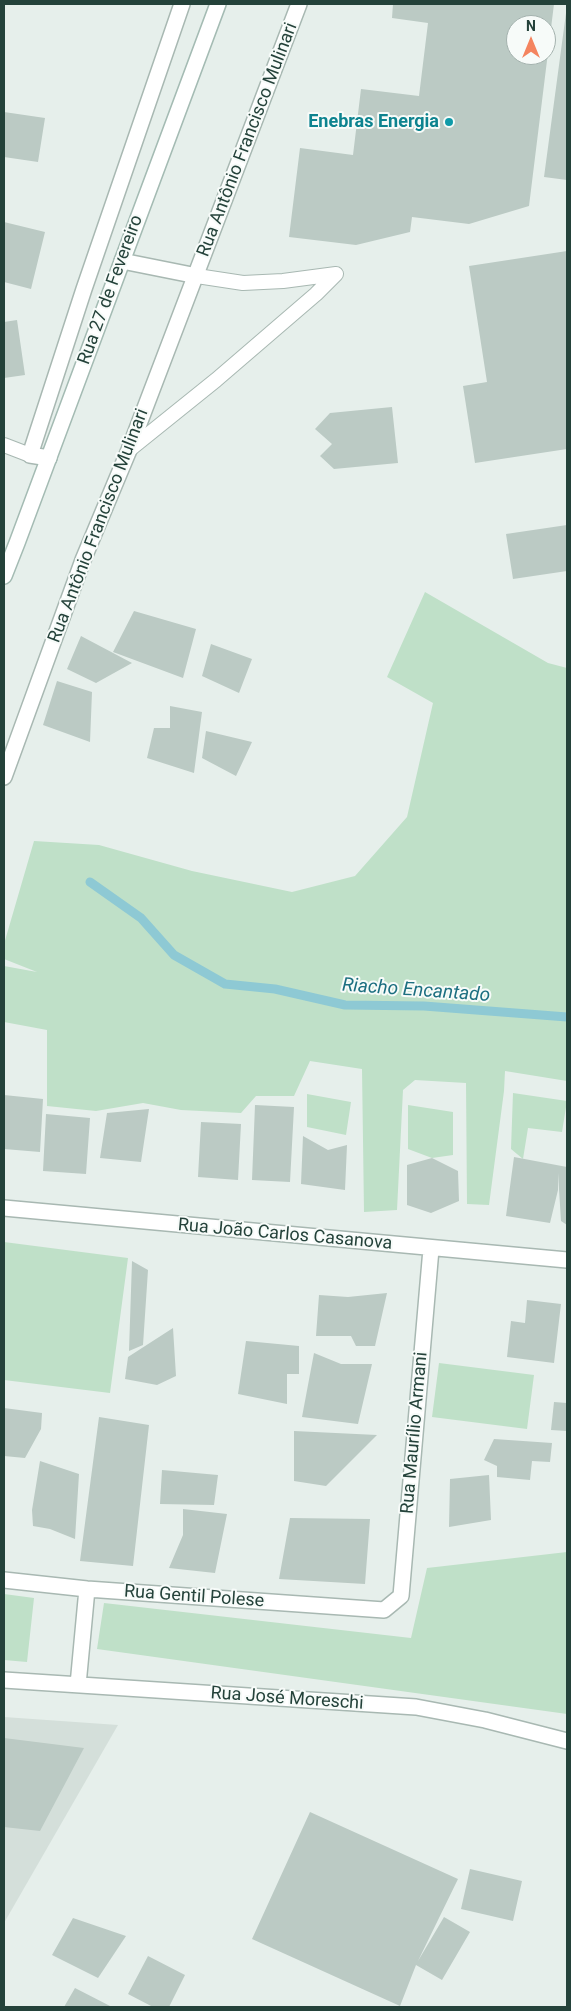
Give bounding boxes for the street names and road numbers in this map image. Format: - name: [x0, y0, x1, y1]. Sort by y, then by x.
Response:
- street label: Rua Antônio Francisco Mulinari: [193, 20, 303, 260]
- street label: Rua 27 de Fevereiro: [74, 212, 148, 368]
- street label: Rua Antônio Francisco Mulinari: [44, 406, 154, 646]
- street label: Rua João Carlos Casanova: [177, 1215, 393, 1255]
- street label: Rua Maurílio Armani: [397, 1351, 433, 1515]
- street label: Rua Gentil Polese: [123, 1581, 265, 1613]
- street label: Rua José Moreschi: [210, 1683, 364, 1715]

